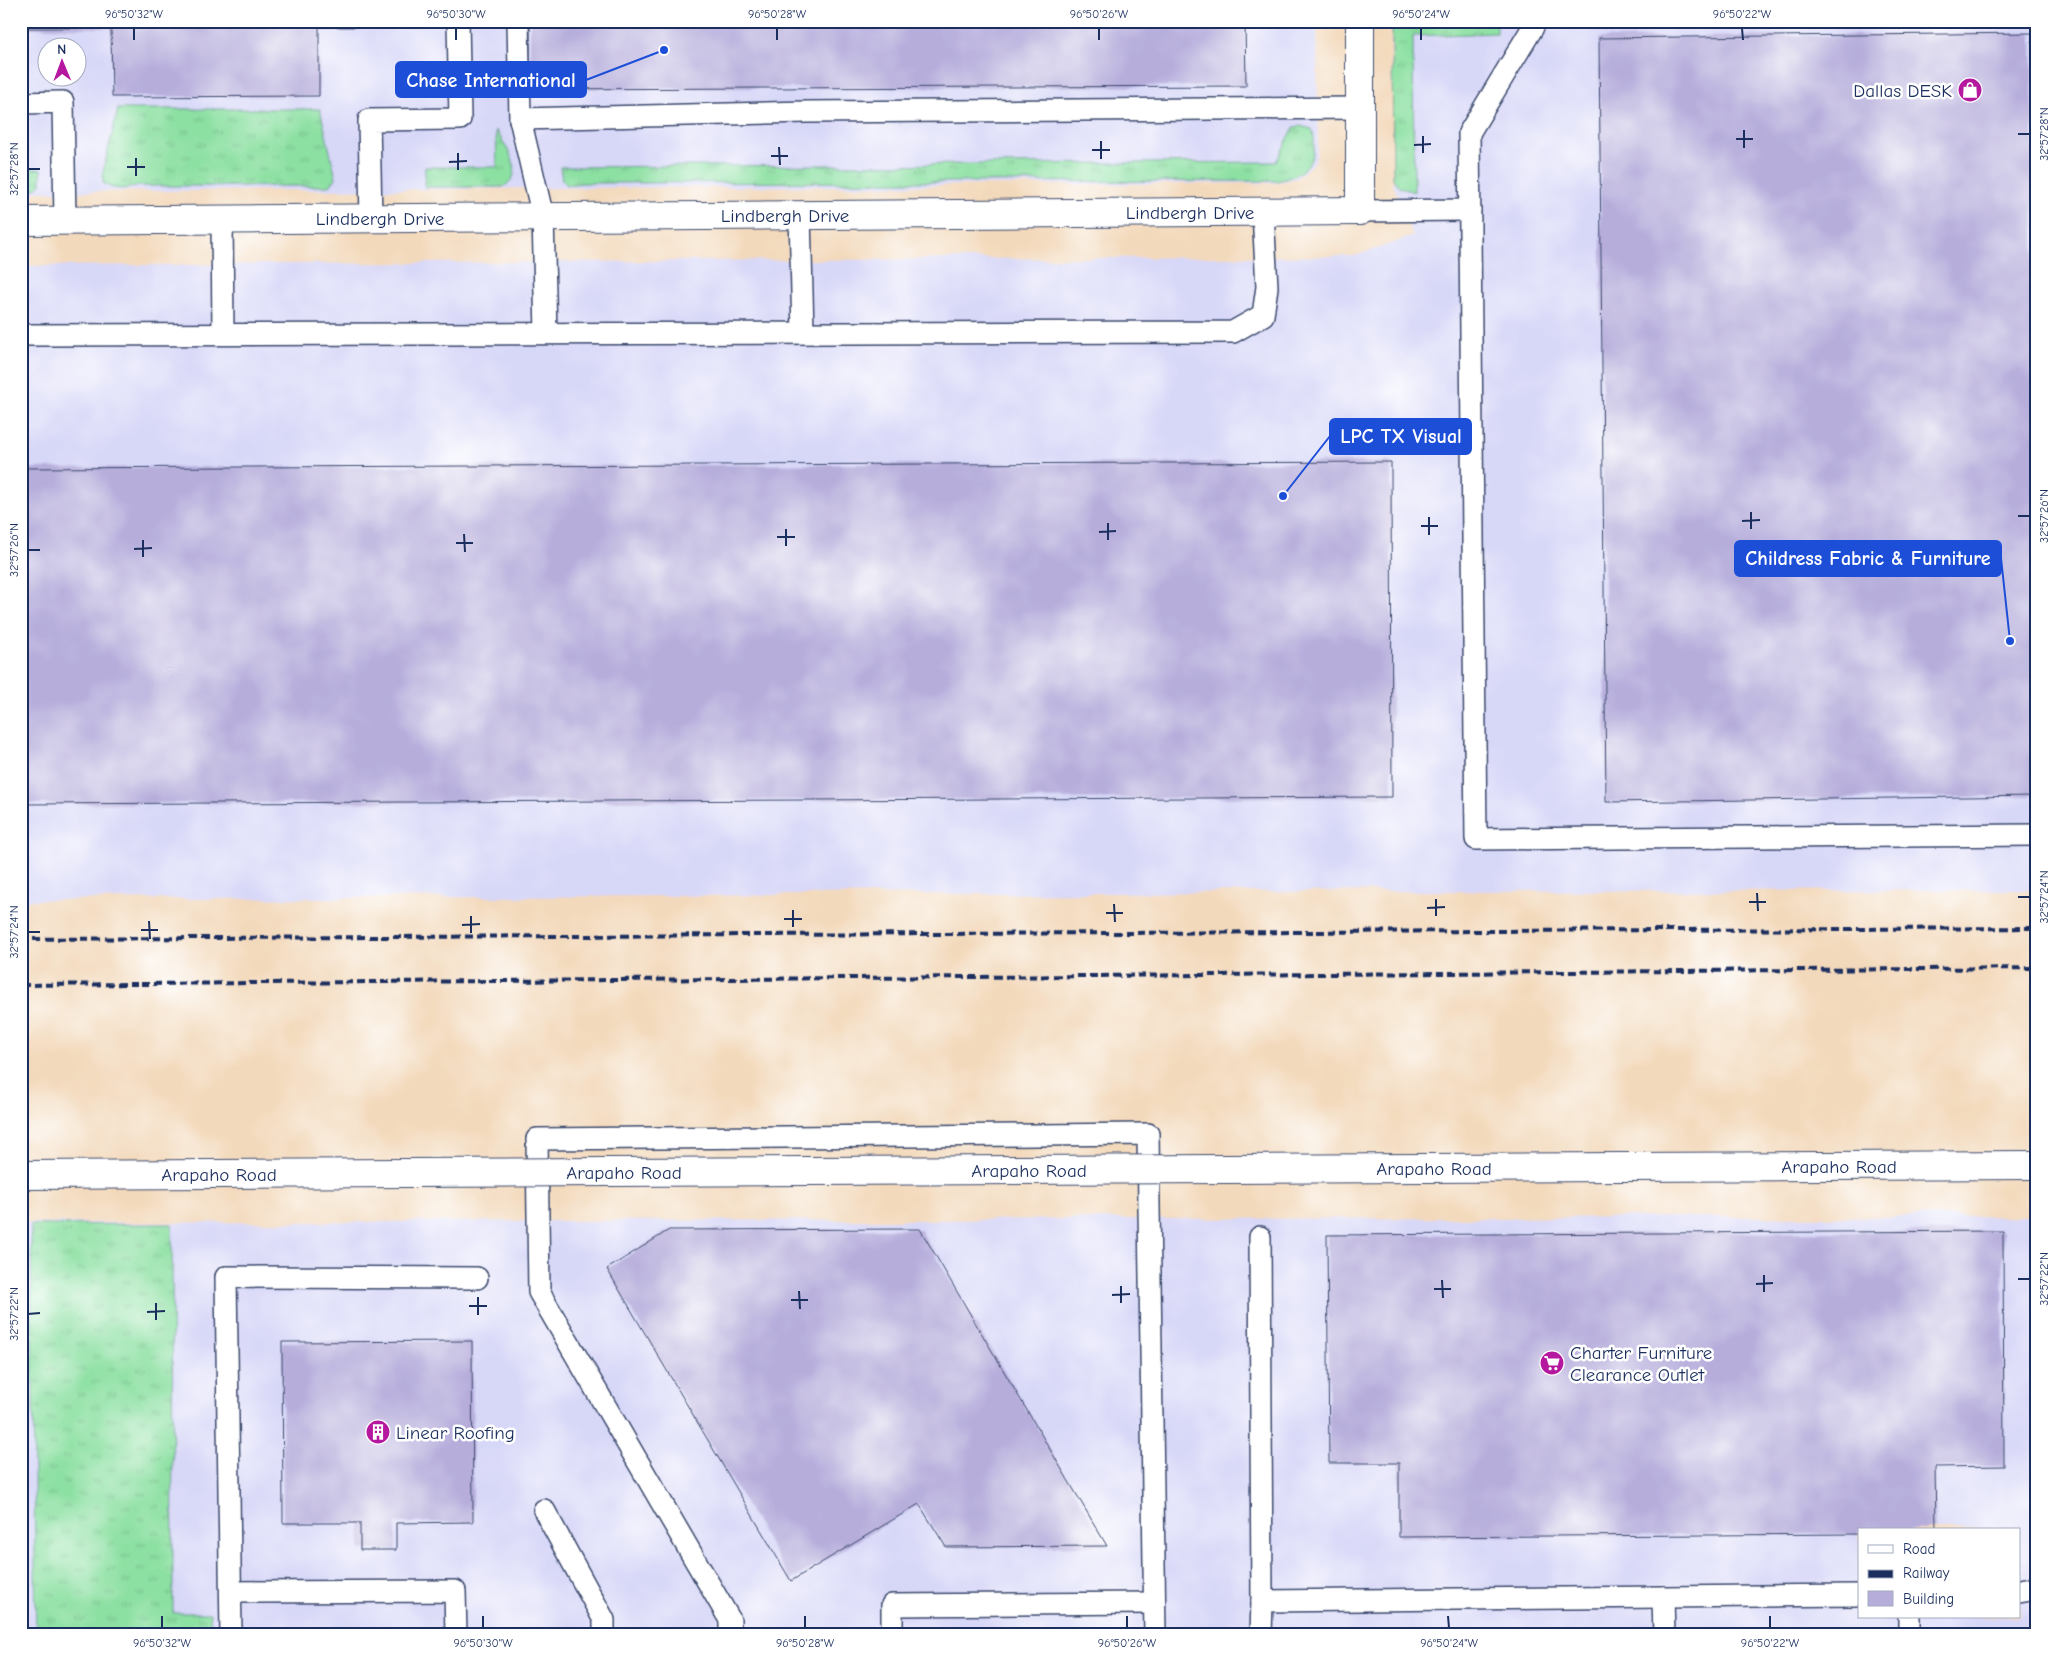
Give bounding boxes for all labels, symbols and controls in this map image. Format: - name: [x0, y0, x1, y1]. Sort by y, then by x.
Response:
- text: 96°50'32"W: [105, 7, 164, 21]
- text: 96°50'30"W: [426, 7, 486, 21]
- text: 96°50'28"W: [748, 7, 807, 21]
- text: 96°50'26"W: [1070, 7, 1129, 21]
- text: 96°50'24"W: [1392, 7, 1450, 21]
- text: 96°50'22"W: [1713, 7, 1772, 21]
- north arrow: [38, 38, 88, 88]
- text: N: [57, 41, 66, 58]
- callout: Chase International: [396, 62, 586, 97]
- text: Chase International: [406, 69, 576, 92]
- shop icon: Dallas DESK: [1957, 77, 1983, 103]
- place label: Dallas DESK: [1853, 80, 1952, 102]
- text: 32°57'28"N: [2037, 107, 2051, 161]
- text: 32°57'28"N: [7, 142, 21, 196]
- street label: Lindbergh Drive: [1126, 202, 1254, 224]
- street label: Lindbergh Drive: [721, 205, 849, 227]
- street label: Lindbergh Drive: [316, 208, 444, 230]
- callout: LPC TX Visual: [1330, 419, 1471, 454]
- text: LPC TX Visual: [1340, 425, 1462, 448]
- text: 32°57'26"N: [2037, 489, 2051, 543]
- text: 32°57'26"N: [7, 523, 21, 577]
- callout: Childress Fabric & Furniture: [1735, 541, 2001, 576]
- text: Childress Fabric & Furniture: [1745, 547, 1991, 570]
- text: 32°57'24"N: [2037, 870, 2051, 924]
- text: 32°57'24"N: [7, 905, 21, 959]
- street label: Arapaho Road: [1781, 1156, 1897, 1178]
- street label: Arapaho Road: [1376, 1158, 1492, 1180]
- street label: Arapaho Road: [971, 1160, 1087, 1182]
- street label: Arapaho Road: [566, 1162, 682, 1184]
- street label: Arapaho Road: [161, 1164, 277, 1186]
- text: 32°57'22"N: [2037, 1252, 2051, 1306]
- text: 32°57'22"N: [7, 1287, 21, 1341]
- place label: Charter Furniture Clearance Outlet: [1570, 1342, 1712, 1386]
- supermarket icon: Charter Furniture Clearance Outlet: [1539, 1350, 1565, 1376]
- building icon: Linear Roofing: [365, 1419, 391, 1445]
- place label: Linear Roofing: [396, 1422, 515, 1444]
- legend: [1858, 1528, 2020, 1618]
- text: Road: [1903, 1540, 1935, 1558]
- text: Railway: [1903, 1564, 1950, 1582]
- text: Building: [1903, 1590, 1954, 1608]
- text: 96°50'32"W: [133, 1636, 192, 1650]
- text: 96°50'30"W: [453, 1636, 513, 1650]
- text: 96°50'28"W: [776, 1636, 835, 1650]
- text: 96°50'26"W: [1098, 1636, 1157, 1650]
- text: 96°50'24"W: [1420, 1636, 1478, 1650]
- text: 96°50'22"W: [1741, 1636, 1800, 1650]

